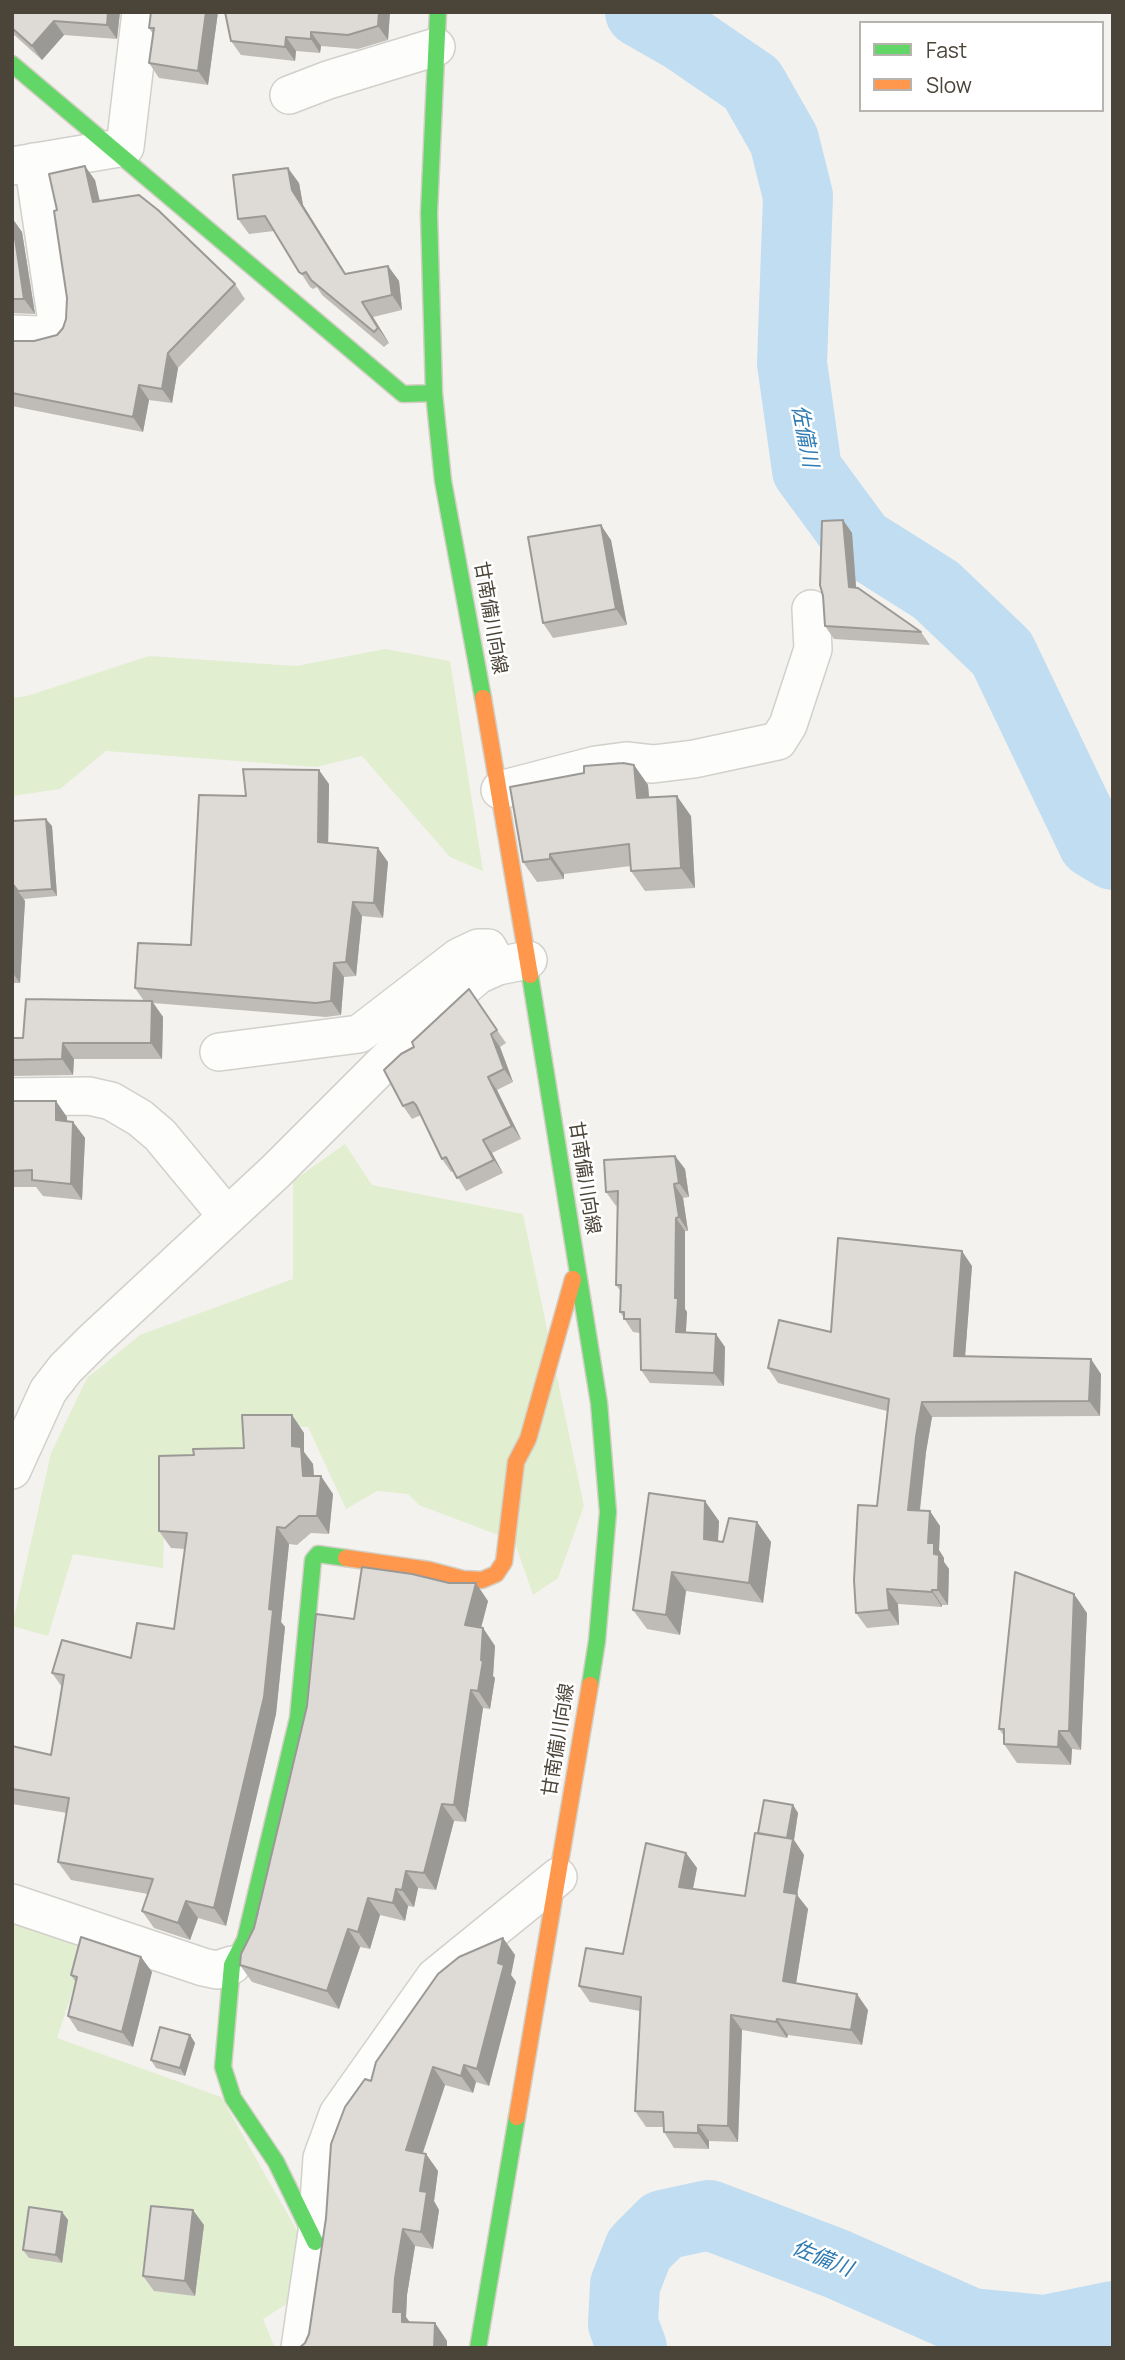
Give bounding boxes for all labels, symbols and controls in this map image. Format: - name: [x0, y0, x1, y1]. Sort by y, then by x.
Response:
- legend: [859, 21, 1104, 112]
- text: Fast: [926, 36, 967, 64]
- text: Slow: [926, 71, 972, 99]
- water label: 佐備川: [786, 403, 822, 469]
- street label: 甘南備川向線: [469, 560, 511, 676]
- street label: 甘南備川向線: [564, 1120, 604, 1236]
- street label: 甘南備川向線: [539, 1682, 579, 1798]
- water label: 佐備川: [788, 2236, 856, 2282]

